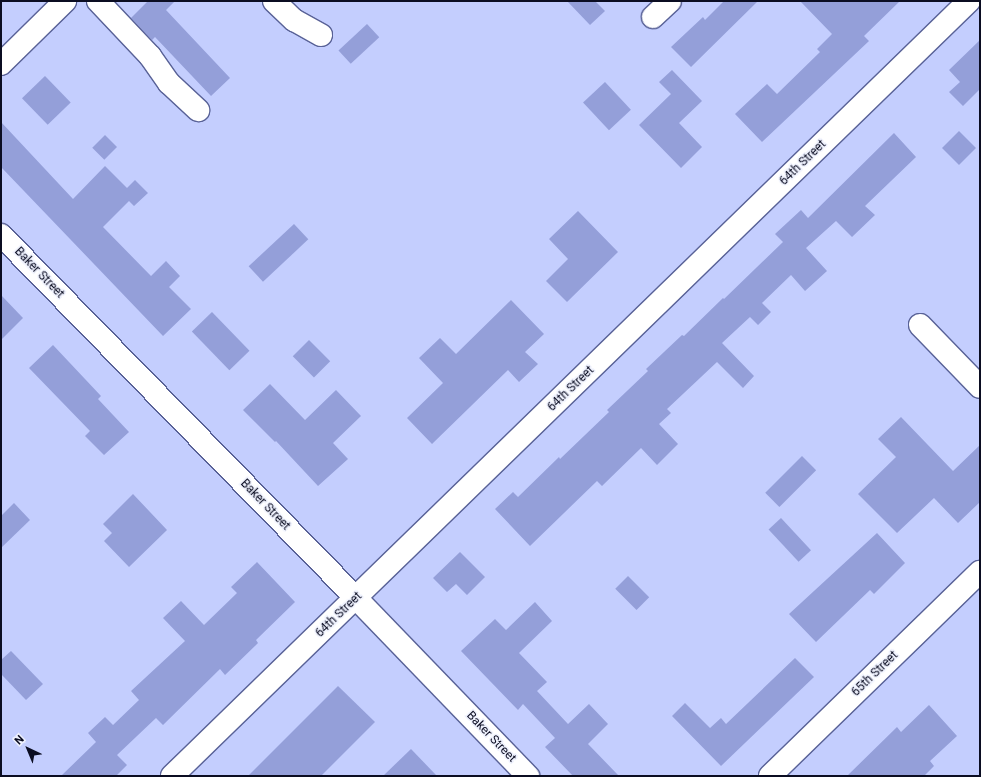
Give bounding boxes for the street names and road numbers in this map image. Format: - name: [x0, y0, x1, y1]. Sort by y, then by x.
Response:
- street label: 64th Street: [777, 137, 829, 189]
- street label: Baker Street: [11, 245, 67, 301]
- street label: 64th Street: [545, 363, 597, 415]
- street label: Baker Street: [237, 477, 293, 533]
- street label: 64th Street: [313, 589, 365, 641]
- street label: 65th Street: [849, 648, 901, 700]
- street label: Baker Street: [463, 709, 519, 765]

